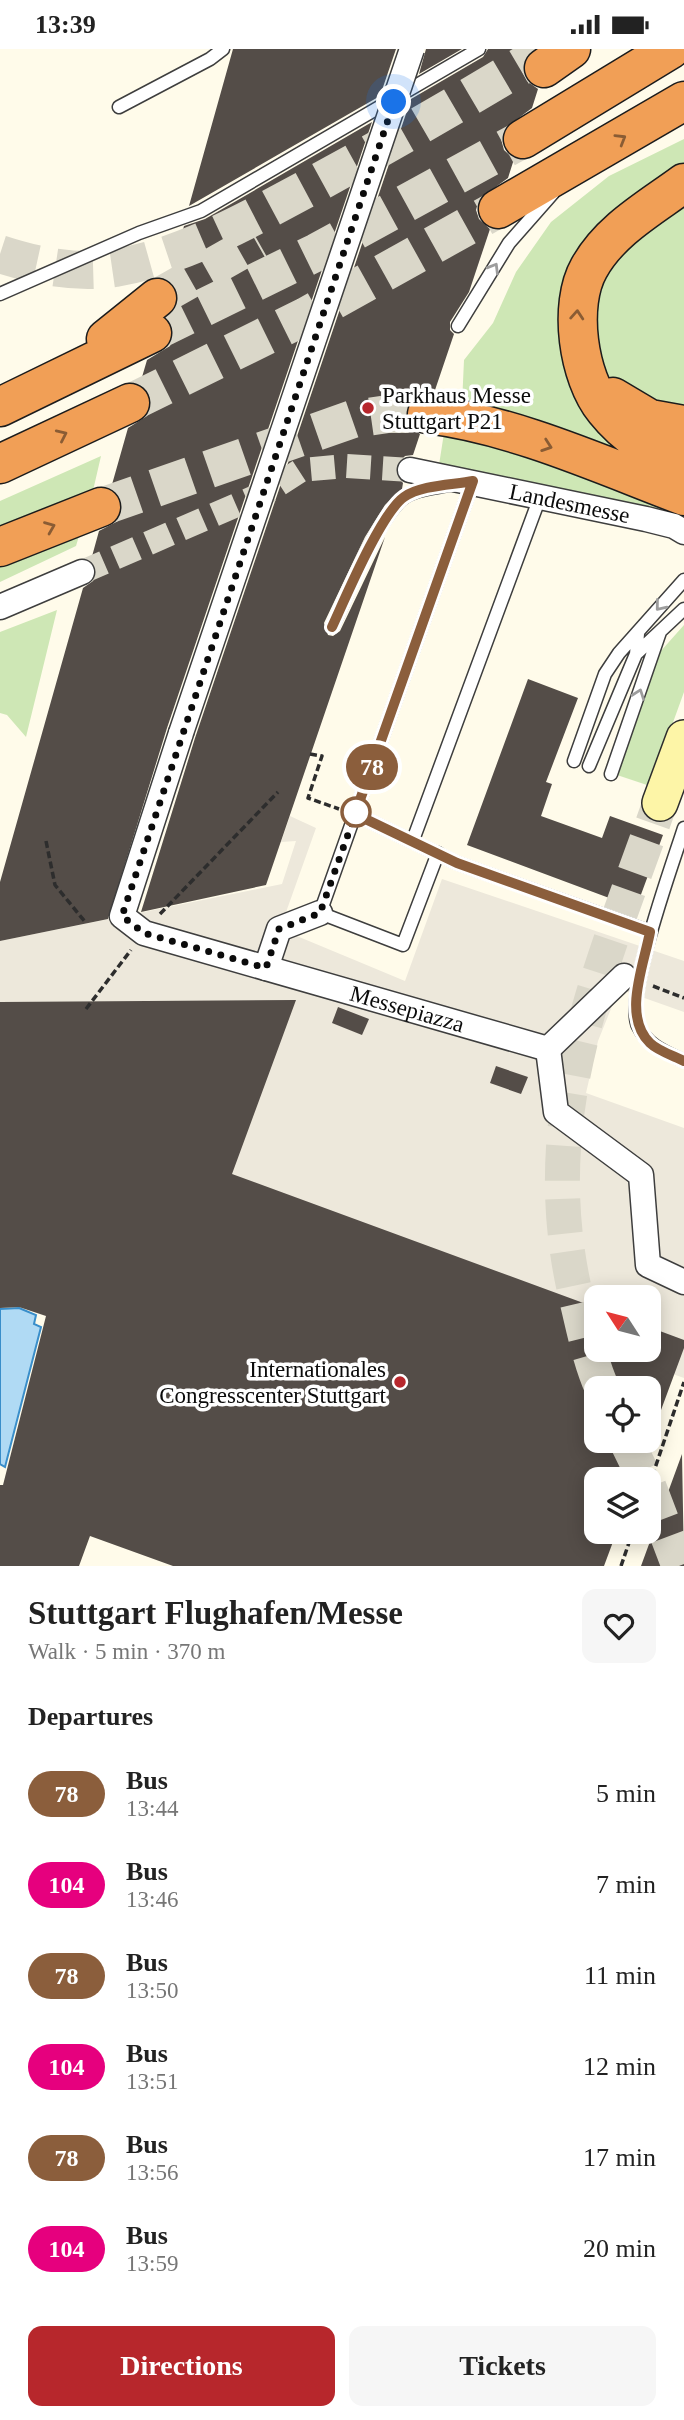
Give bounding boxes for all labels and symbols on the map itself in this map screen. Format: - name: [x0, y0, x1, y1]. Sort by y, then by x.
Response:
- your location: [376, 84, 411, 119]
- one-way arrow: [613, 134, 626, 147]
- one-way arrow: [486, 263, 499, 276]
- one-way arrow: [570, 309, 585, 320]
- place label: Parkhaus Messe Stuttgart P21: [382, 383, 531, 434]
- marker: Parkhaus Messe Stuttgart P21: [360, 400, 376, 416]
- one-way arrow: [55, 430, 67, 444]
- one-way arrow: [541, 438, 553, 452]
- street label: Landesmesse: [507, 478, 632, 528]
- one-way arrow: [44, 521, 56, 535]
- one-way arrow: [656, 598, 668, 611]
- one-way arrow: [631, 688, 645, 700]
- line badge: 78: [340, 744, 404, 790]
- unlabelled marker: [341, 797, 371, 827]
- street label: Messepiazza: [347, 980, 467, 1037]
- north arrow: [584, 1285, 662, 1361]
- place label: Internationales Congresscenter Stuttgart: [159, 1357, 387, 1408]
- marker: Internationales Congresscenter Stuttgart: [392, 1374, 408, 1390]

